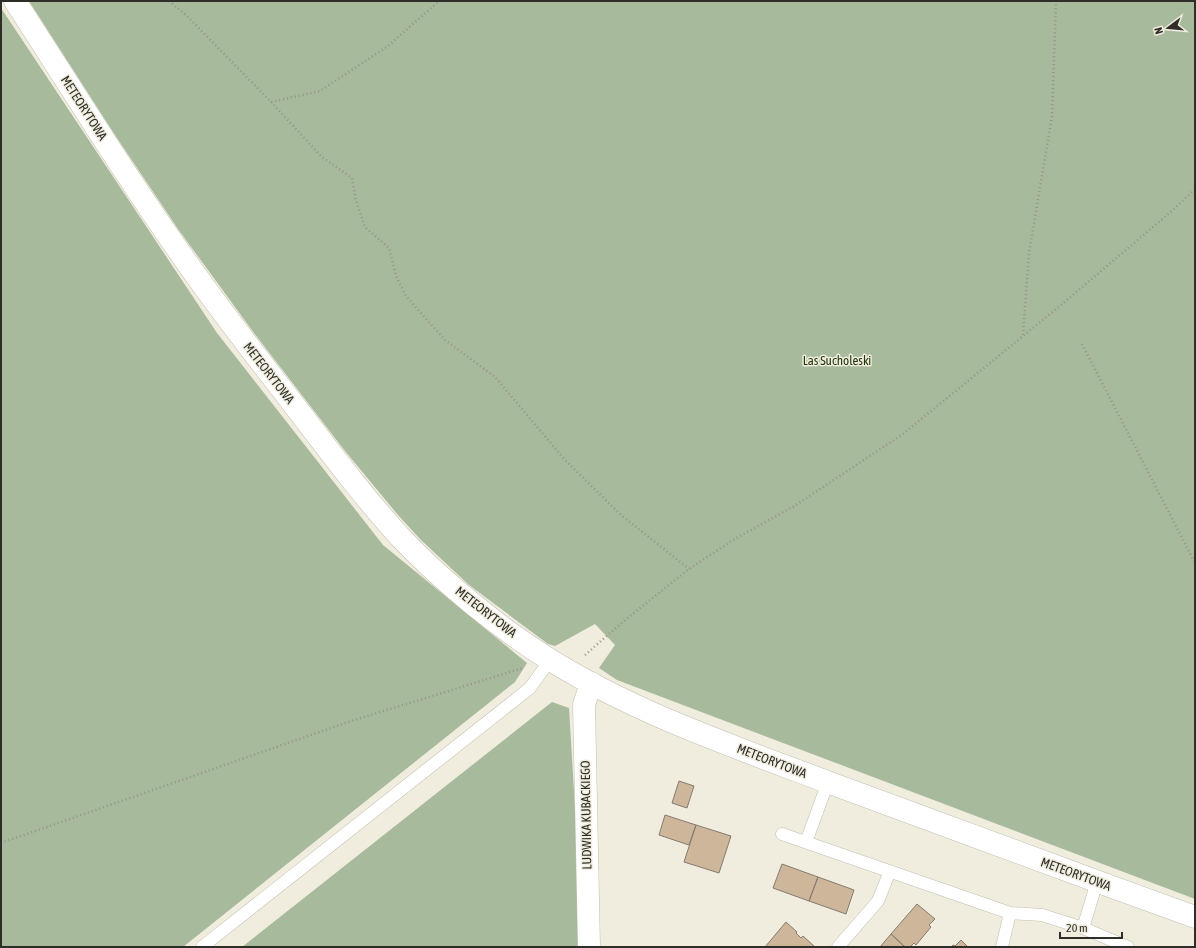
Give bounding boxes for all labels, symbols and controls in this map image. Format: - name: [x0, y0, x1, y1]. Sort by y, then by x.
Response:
- north arrow: [1148, 8, 1188, 48]
- text: N: [1152, 26, 1165, 36]
- street label: METEORYTOWA: [58, 73, 111, 144]
- street label: METEORYTOWA: [240, 339, 298, 407]
- park label: Las Sucholeski: [803, 353, 871, 368]
- street label: METEORYTOWA: [452, 583, 520, 641]
- street label: METEORYTOWA: [735, 741, 810, 781]
- street label: LUDWIKA KUBACKIEGO: [578, 760, 594, 870]
- street label: METEORYTOWA: [1039, 854, 1114, 894]
- scale bar: [1060, 914, 1122, 940]
- text: 20 m: [1066, 921, 1088, 935]

